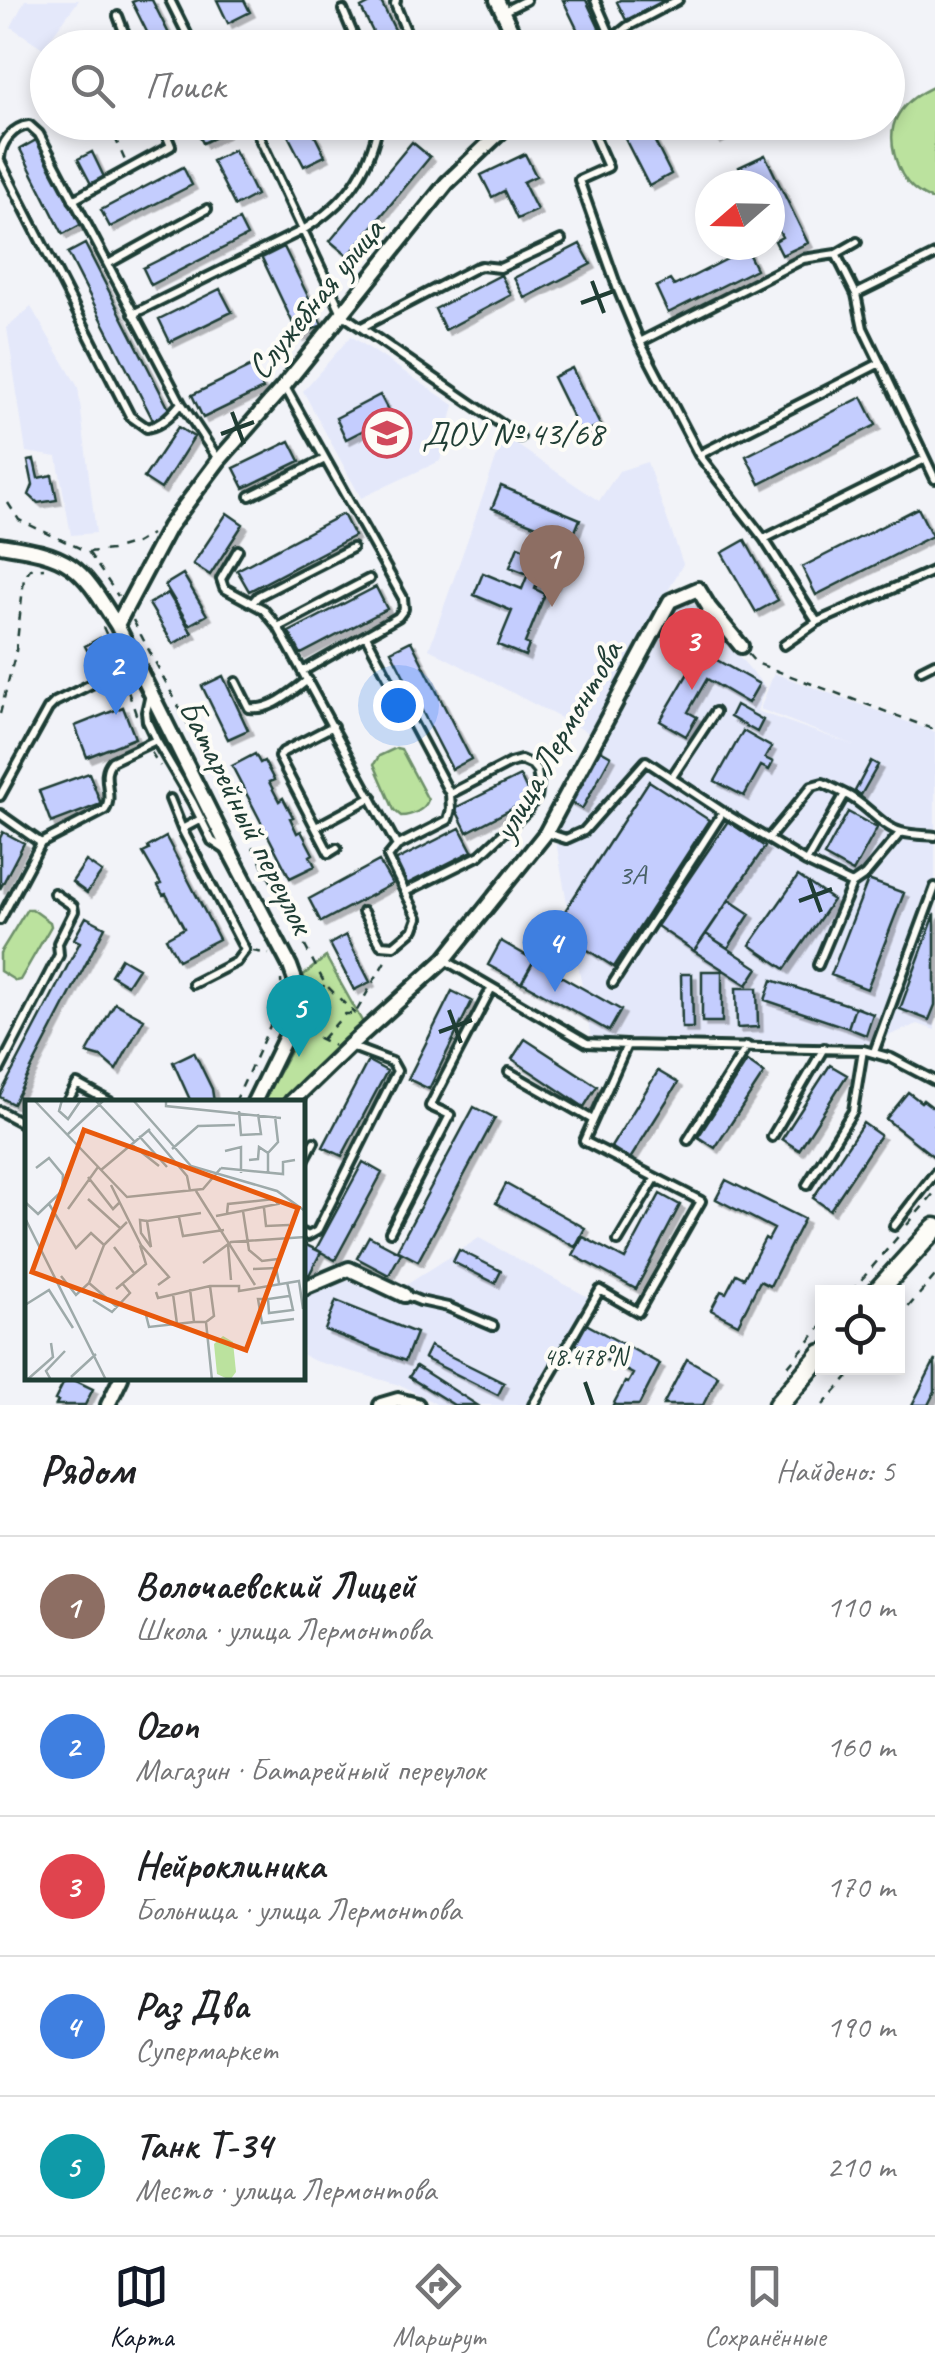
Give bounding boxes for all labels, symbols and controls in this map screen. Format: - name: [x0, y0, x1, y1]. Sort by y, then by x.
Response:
- search box: [30, 30, 905, 140]
- icon: search: [65, 58, 120, 113]
- text: Поиск: [145, 62, 225, 109]
- north arrow: [695, 170, 785, 260]
- street label: Служебная улица: [237, 206, 396, 388]
- school or university icon: ДОУ № 43/68: [361, 407, 413, 459]
- place label: ДОУ № 43/68: [422, 411, 607, 456]
- pin: 1: [520, 524, 584, 607]
- pin: 3: [660, 608, 724, 690]
- street label: улица Лермонтова: [481, 630, 634, 850]
- pin: 2: [84, 632, 148, 715]
- your location: [373, 680, 424, 731]
- street label: Батарейный переулок: [168, 691, 326, 944]
- house number: 3А: [618, 855, 648, 893]
- pin: 4: [522, 910, 588, 992]
- pin: 5: [266, 974, 332, 1057]
- inset map: [25, 1100, 305, 1380]
- map controls: [815, 1285, 905, 1375]
- button: locate: [815, 1285, 905, 1375]
- text: 48.478°N: [543, 1341, 631, 1373]
- text: Рядом: [40, 1444, 134, 1497]
- text: Найдено: 5: [776, 1450, 895, 1491]
- text: Волочаевский Лицей: [135, 1562, 415, 1609]
- text: 1: [65, 1586, 80, 1627]
- text: 110 m: [826, 1586, 895, 1627]
- text: Школа · улица Лермонтова: [135, 1609, 431, 1650]
- text: Ozon: [135, 1702, 199, 1749]
- text: 2: [65, 1726, 80, 1767]
- text: 160 m: [826, 1726, 895, 1767]
- text: Магазин · Батарейный переулок: [135, 1749, 485, 1790]
- text: Нейроклиника: [135, 1842, 325, 1889]
- text: 3: [65, 1866, 80, 1907]
- text: 170 m: [826, 1866, 895, 1907]
- text: Больница · улица Лермонтова: [135, 1889, 461, 1930]
- text: Раз Два: [135, 1982, 249, 2029]
- text: 4: [65, 2006, 80, 2047]
- text: 190 m: [826, 2006, 895, 2047]
- text: Супермаркет: [135, 2029, 278, 2070]
- text: Танк Т-34: [135, 2122, 272, 2169]
- text: 5: [66, 2146, 79, 2187]
- text: 210 m: [826, 2146, 895, 2187]
- text: Место · улица Лермонтова: [135, 2169, 436, 2210]
- tab: Карта: [110, 2259, 174, 2354]
- tab: Маршрут: [393, 2259, 485, 2354]
- tab: Сохранённые: [704, 2259, 826, 2354]

